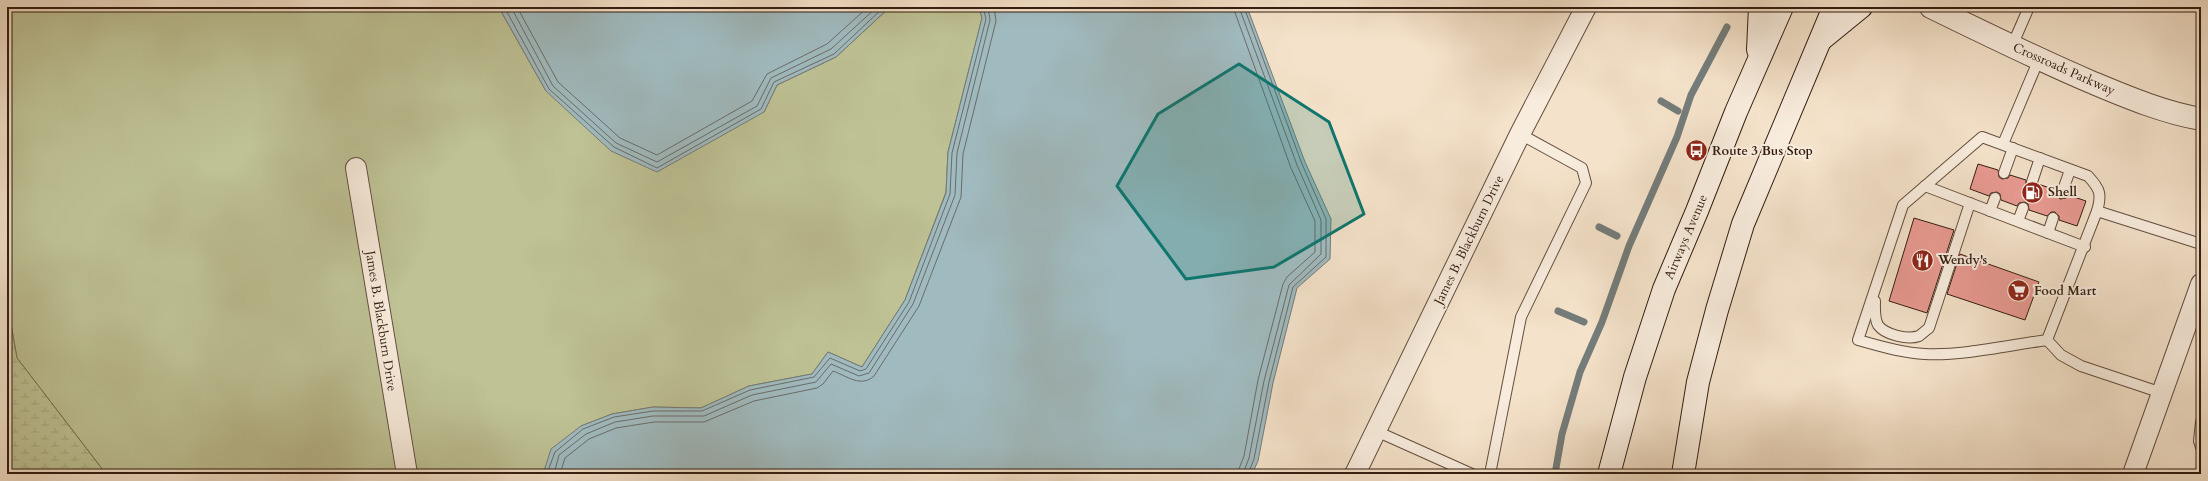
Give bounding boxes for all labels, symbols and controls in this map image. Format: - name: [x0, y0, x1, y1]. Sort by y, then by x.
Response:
- street label: Crossroads Parkway: [2010, 38, 2118, 100]
- bus stop icon: Route 3 Bus Stop: [1684, 138, 1710, 164]
- place label: Route 3 Bus Stop: [1712, 142, 1813, 160]
- street label: James B. Blackburn Drive: [1429, 172, 1508, 310]
- fuel station icon: Shell: [2020, 179, 2046, 205]
- place label: Shell: [2048, 183, 2077, 201]
- street label: Airways Avenue: [1660, 192, 1712, 282]
- street label: James B. Blackburn Drive: [361, 247, 401, 393]
- restaurant icon: Wendy's: [1910, 247, 1936, 273]
- place label: Wendy's: [1937, 251, 1987, 269]
- supermarket icon: Food Mart: [2005, 278, 2031, 304]
- place label: Food Mart: [2034, 282, 2097, 300]

